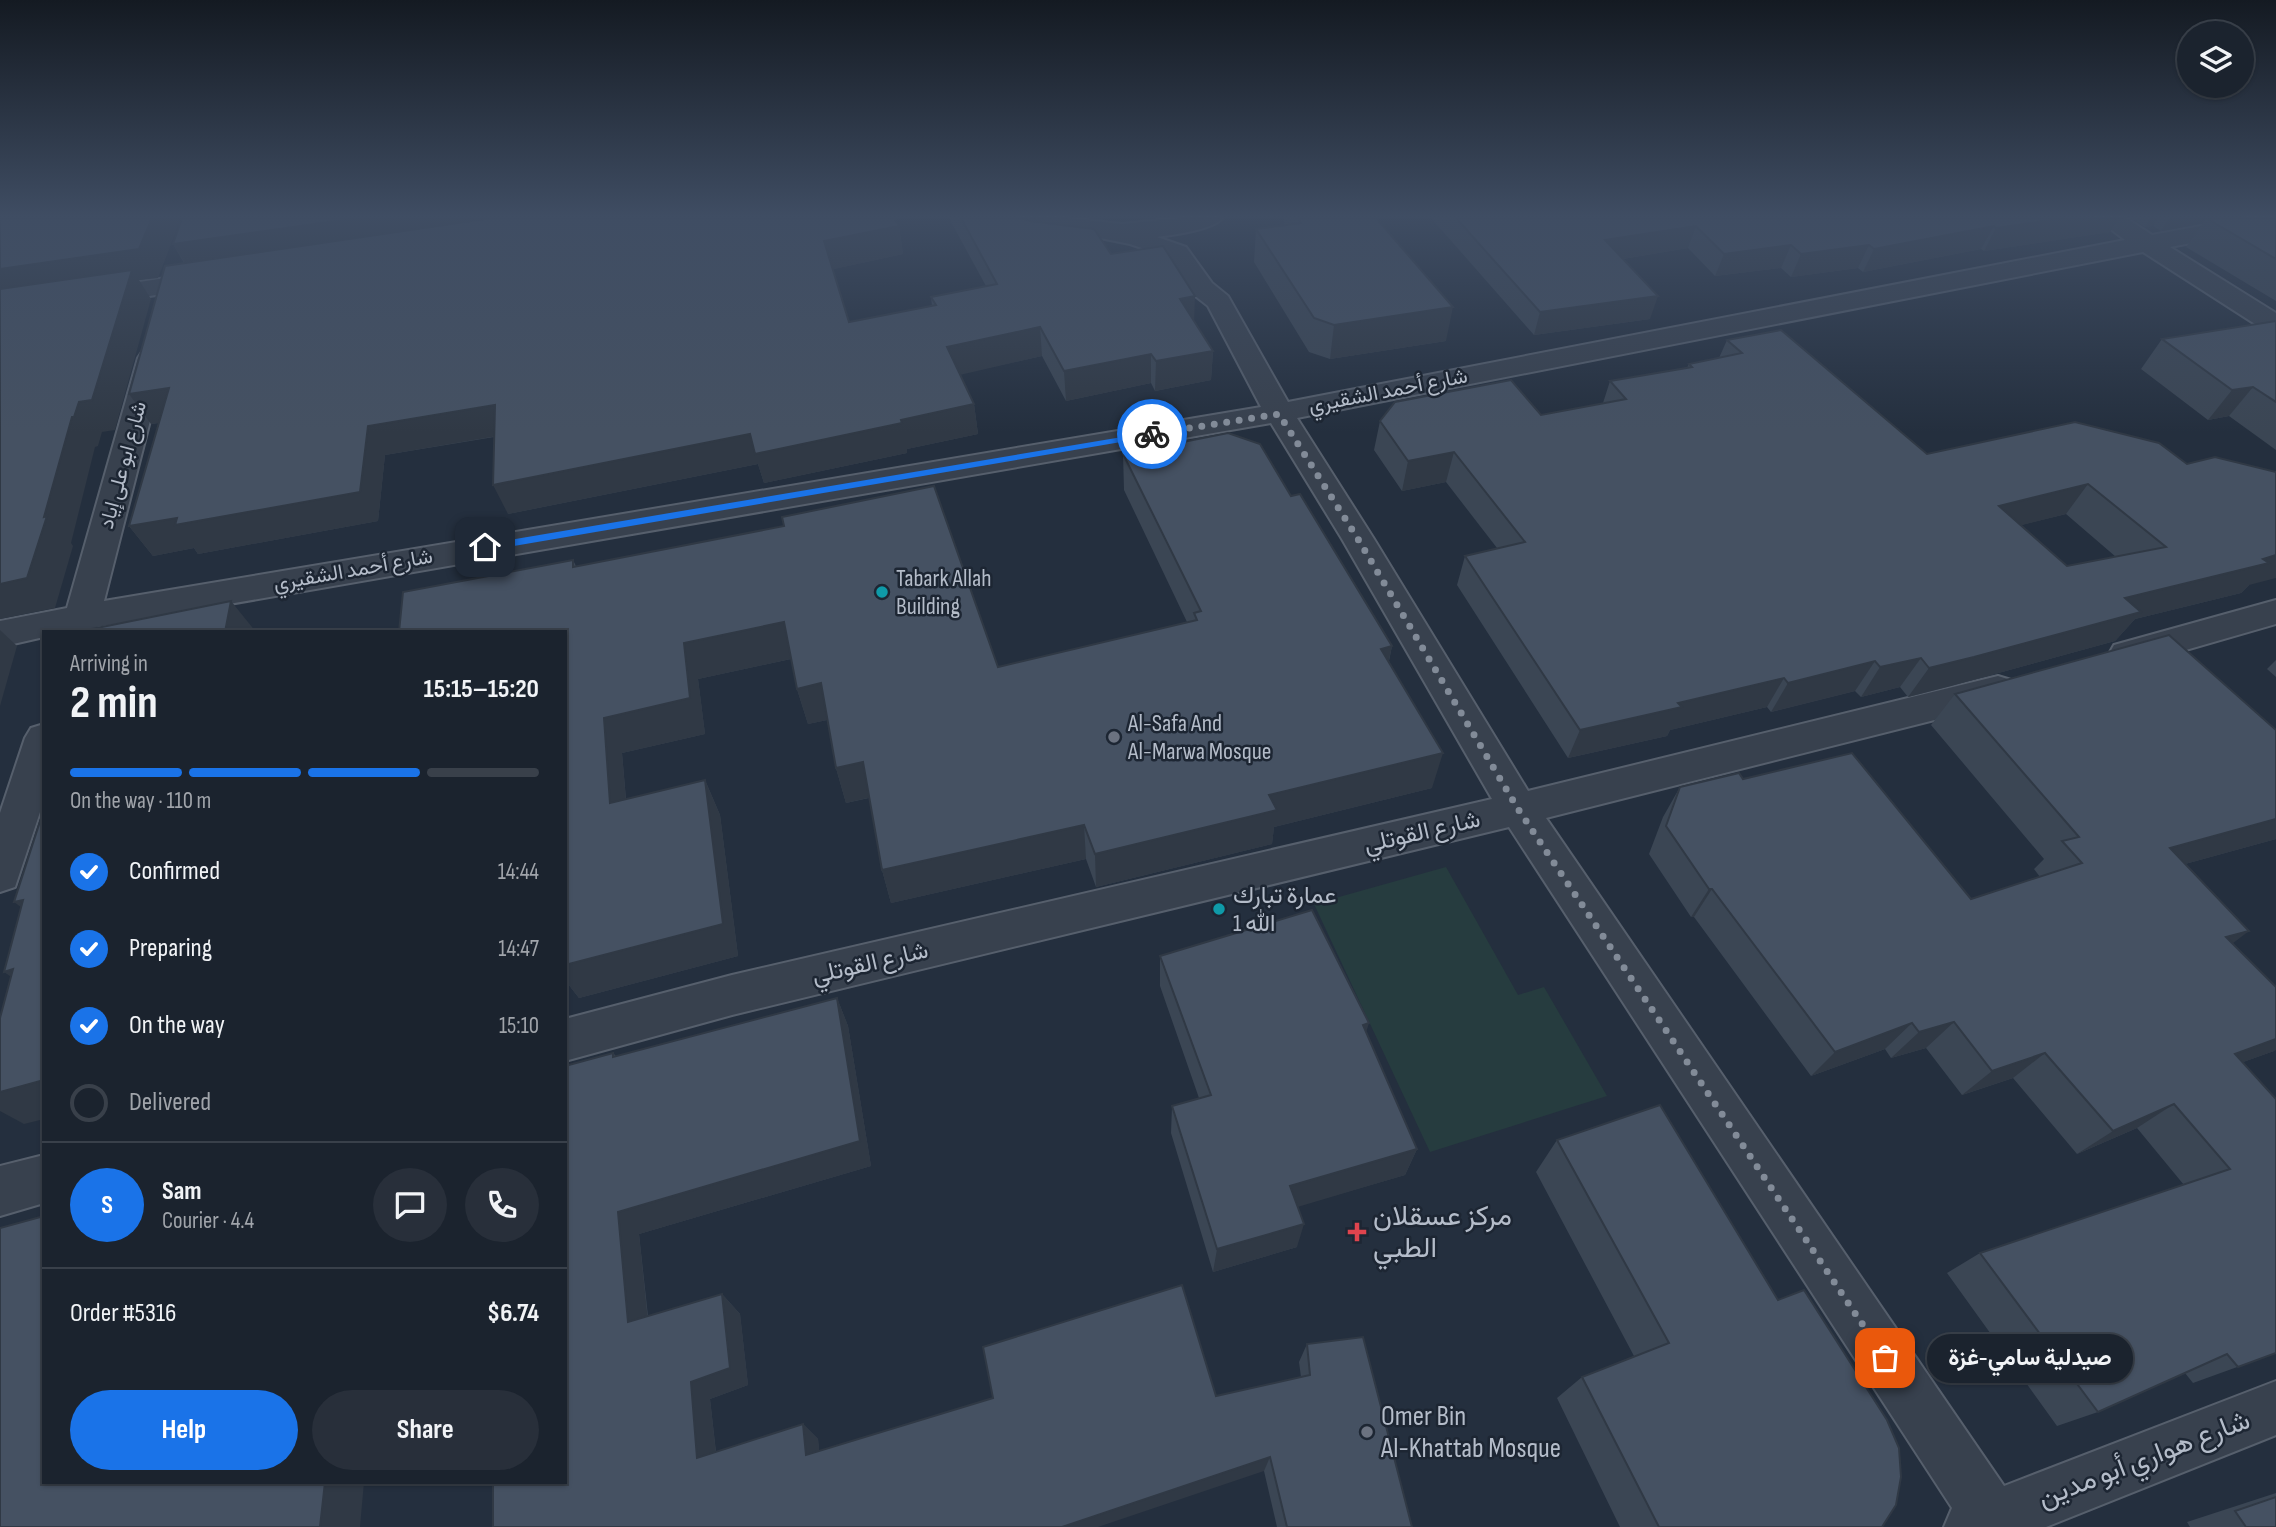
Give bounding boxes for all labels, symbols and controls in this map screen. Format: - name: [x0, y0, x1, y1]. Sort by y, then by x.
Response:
- map controls: [2177, 21, 2254, 98]
- button: layers: [2177, 21, 2254, 98]
- street label: شارع أحمد الشقيري: [1306, 363, 1470, 423]
- street label: شارع ابو على إياد: [94, 399, 153, 532]
- courier: [1117, 399, 1187, 469]
- icon: bike: [1133, 415, 1171, 453]
- pin: [455, 517, 515, 577]
- icon: home: [466, 528, 504, 566]
- street label: شارع أحمد الشقيري: [271, 544, 435, 600]
- place label: Tabark Allah Building: [896, 564, 991, 621]
- marker: Tabark Allah Building: [874, 584, 890, 600]
- text: Arriving in: [70, 650, 148, 678]
- text: 15:15–15:20: [424, 674, 539, 705]
- text: 2 min: [70, 676, 158, 731]
- place label: Al-Safa And Al-Marwa Mosque: [1127, 709, 1271, 766]
- marker: Al-Safa And Al-Marwa Mosque: [1106, 729, 1122, 745]
- text: On the way · 110 m: [70, 787, 211, 815]
- street label: شارع القوتلي: [1361, 805, 1484, 863]
- icon: check: [70, 853, 108, 891]
- text: Confirmed: [129, 856, 220, 887]
- text: 14:44: [498, 858, 539, 886]
- place label: عمارة تبارك الله 1: [1233, 881, 1337, 938]
- marker: عمارة تبارك الله 1: [1211, 901, 1227, 917]
- icon: check: [70, 930, 108, 968]
- text: Preparing: [129, 933, 212, 964]
- text: 14:47: [498, 935, 539, 963]
- street label: شارع القوتلي: [809, 936, 932, 994]
- icon: check: [70, 1007, 108, 1045]
- text: On the way: [129, 1010, 225, 1041]
- text: 15:10: [499, 1012, 539, 1040]
- text: Delivered: [129, 1087, 211, 1118]
- button: chat: [373, 1168, 447, 1242]
- button: phone: [465, 1168, 539, 1242]
- text: Sam: [162, 1176, 202, 1207]
- text: S: [101, 1190, 113, 1221]
- place label: مركز عسقلان الطبي: [1373, 1200, 1512, 1270]
- text: Courier · 4.4: [162, 1207, 254, 1235]
- marker: مركز عسقلان الطبي: [1347, 1222, 1367, 1242]
- text: Order #5316: [70, 1298, 176, 1329]
- text: $6.74: [487, 1298, 539, 1329]
- pin: [1855, 1328, 1915, 1388]
- callout: صيدلية سامي-غزة: [1927, 1334, 2134, 1382]
- icon: bag: [1866, 1339, 1904, 1377]
- text: صيدلية سامي-غزة: [1948, 1344, 2112, 1372]
- button: Help: [70, 1390, 298, 1470]
- button: Share: [312, 1390, 539, 1470]
- place label: Omer Bin Al-Khattab Mosque: [1380, 1400, 1561, 1465]
- street label: شارع هواري أبو مدين: [2033, 1403, 2256, 1519]
- marker: Omer Bin Al-Khattab Mosque: [1359, 1424, 1375, 1440]

